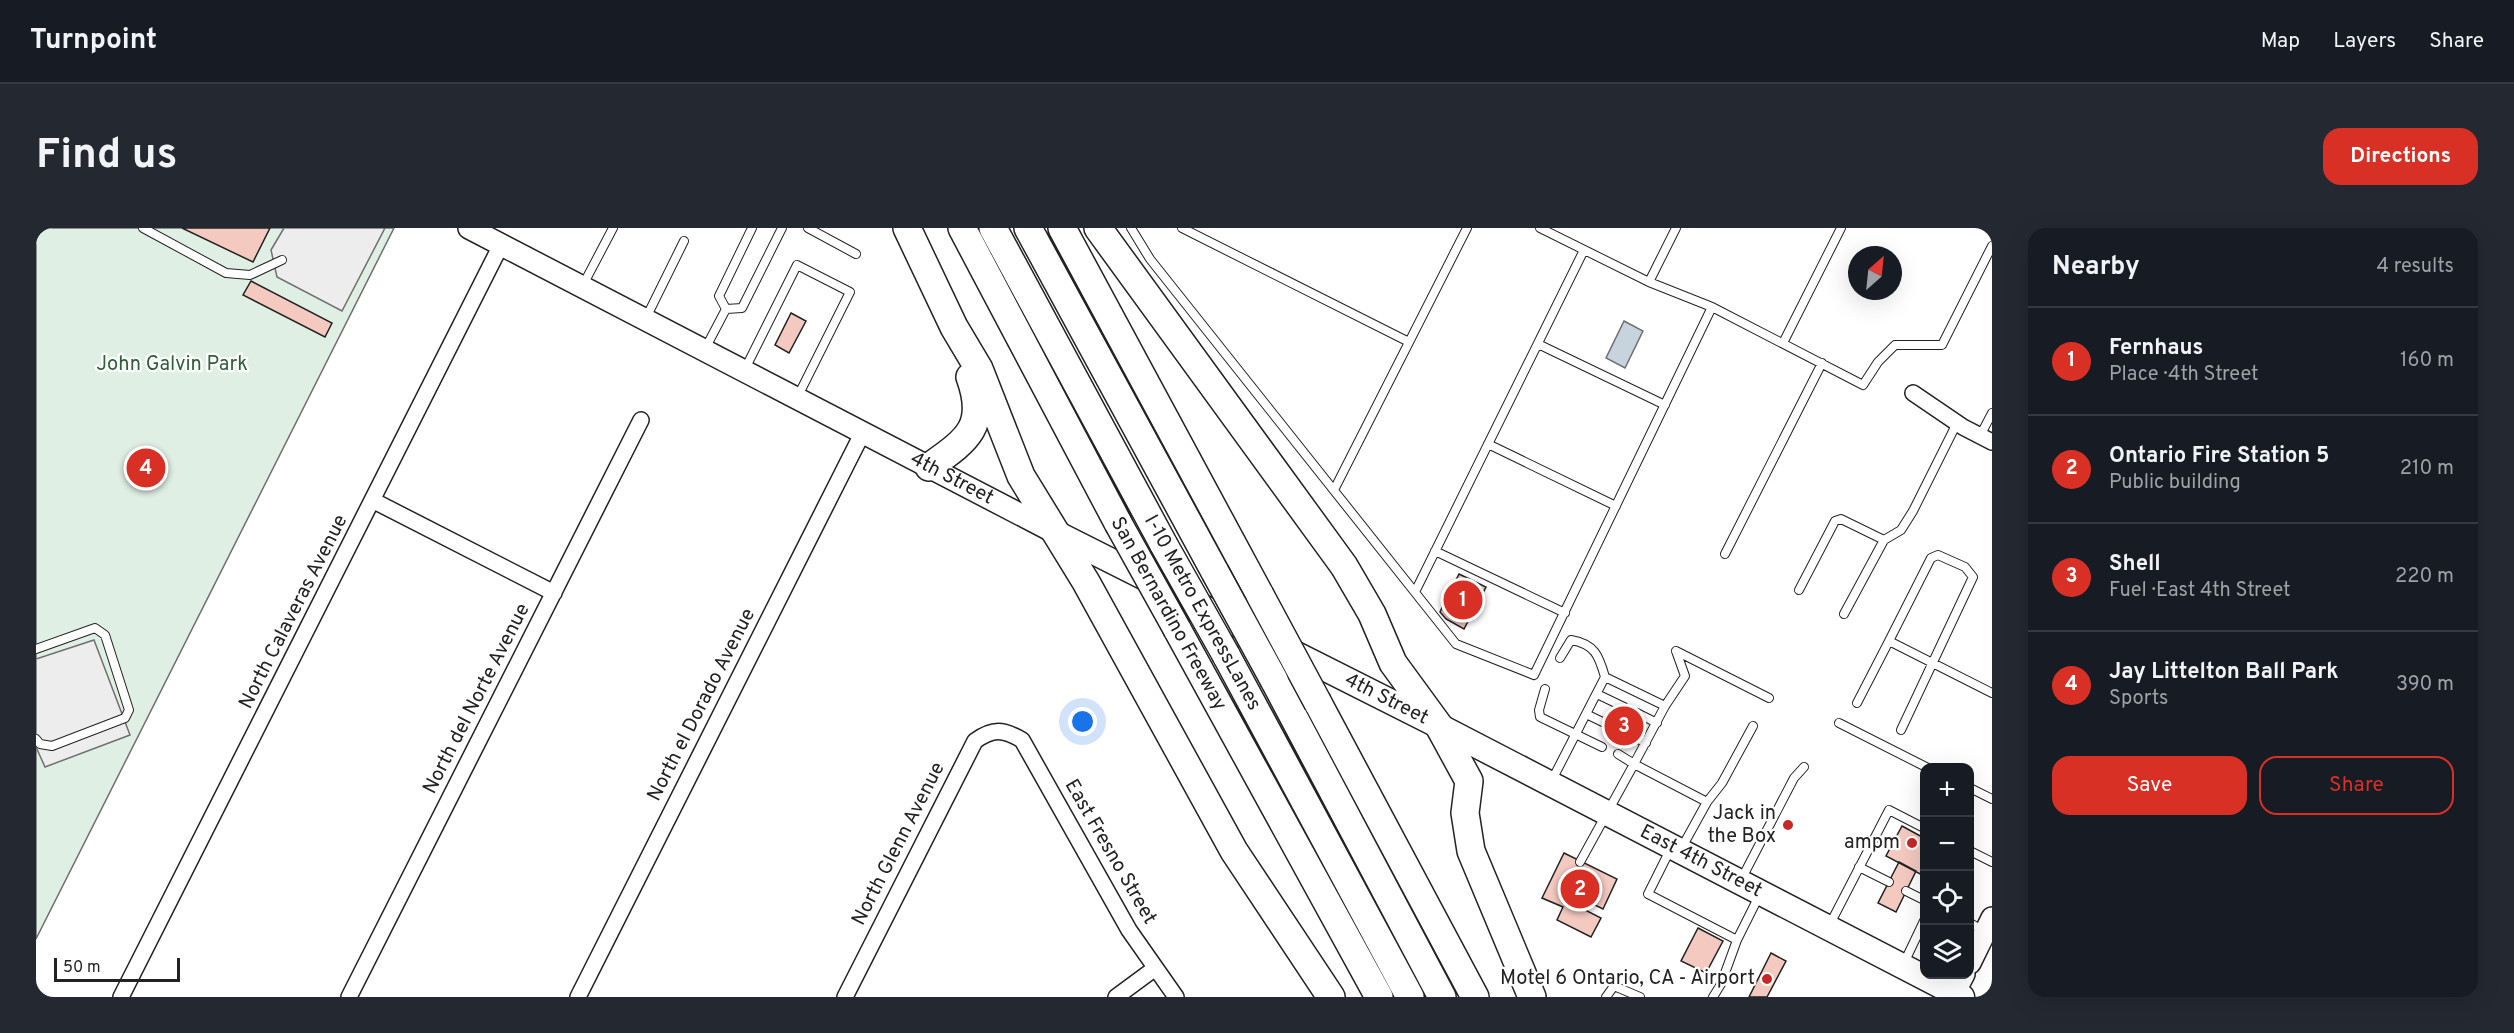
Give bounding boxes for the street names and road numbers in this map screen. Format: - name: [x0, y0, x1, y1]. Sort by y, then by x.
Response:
- street label: 4th Street: [906, 446, 998, 511]
- street label: North Calaveras Avenue: [234, 510, 354, 714]
- street label: I-10 Metro ExpressLanes: [1137, 511, 1267, 715]
- street label: San Bernardino Freeway: [1104, 513, 1232, 715]
- street label: North del Norte Avenue: [418, 599, 536, 799]
- street label: North el Dorado Avenue: [642, 604, 762, 806]
- street label: 4th Street: [1340, 667, 1433, 731]
- street label: North Glenn Avenue: [847, 758, 951, 930]
- street label: East Fresno Street: [1058, 775, 1162, 929]
- street label: East 4th Street: [1635, 819, 1767, 904]

